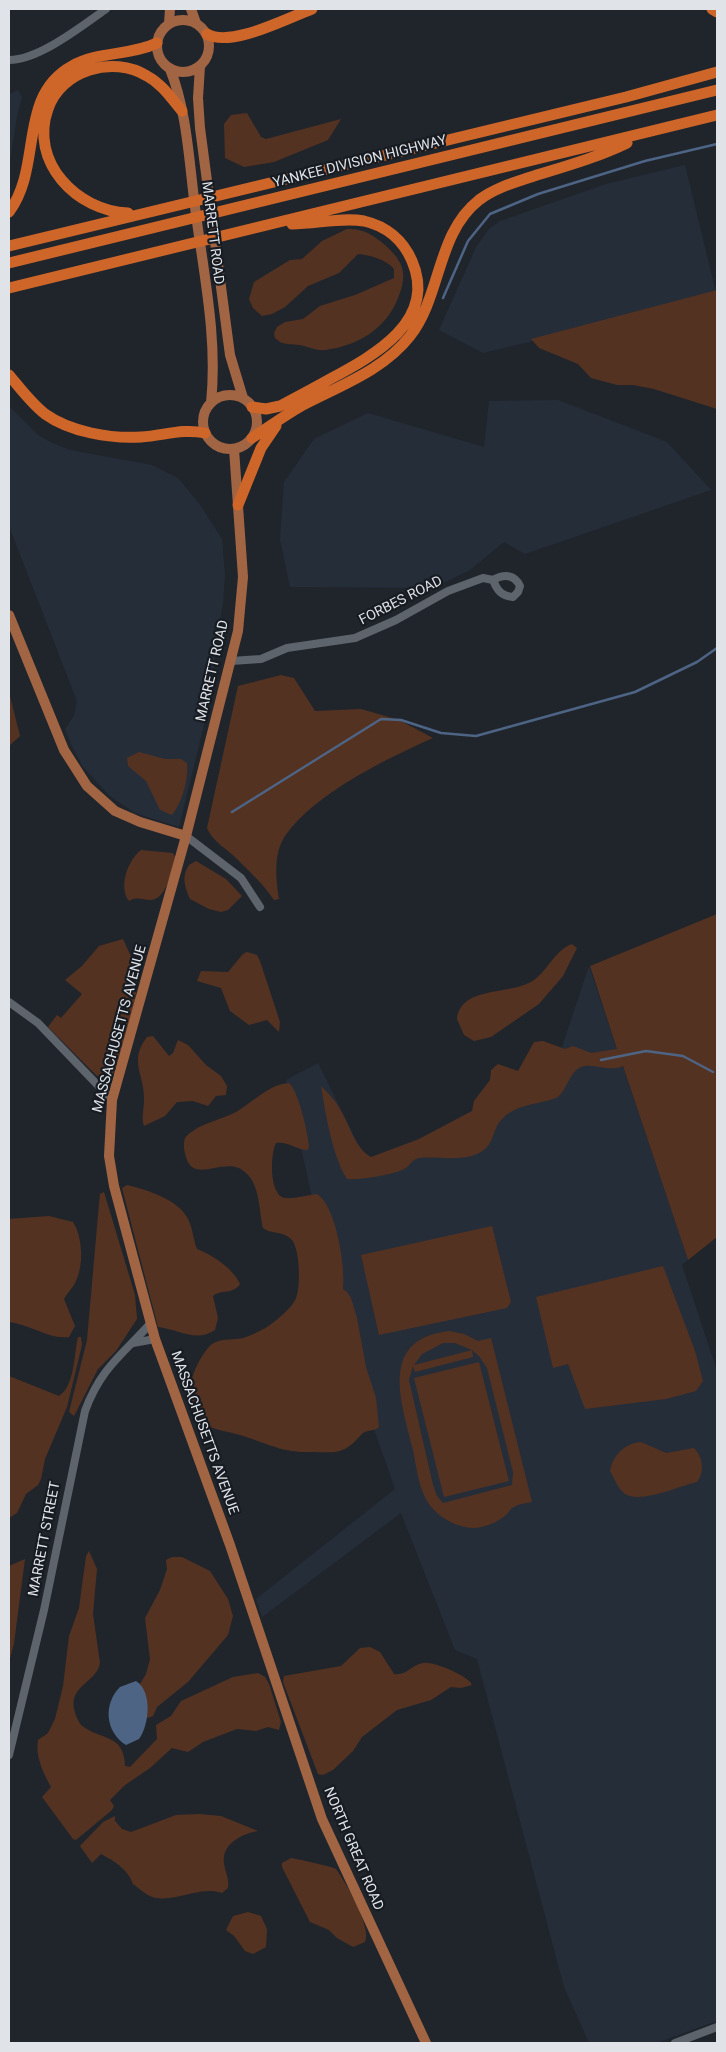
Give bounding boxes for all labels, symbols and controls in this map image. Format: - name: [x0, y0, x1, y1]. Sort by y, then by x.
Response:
- street label: YANKEE DIVISION HIGHWAY: [271, 132, 449, 192]
- street label: MARRETT ROAD: [197, 181, 227, 285]
- street label: FORBES ROAD: [357, 573, 445, 629]
- street label: MARRETT ROAD: [193, 619, 233, 723]
- street label: MASSACHUSETTS AVENUE: [90, 943, 150, 1115]
- street label: MASSACHUSETTS AVENUE: [167, 1349, 241, 1517]
- street label: MARRETT STREET: [26, 1480, 64, 1598]
- street label: NORTH GREAT ROAD: [319, 1785, 387, 1913]

